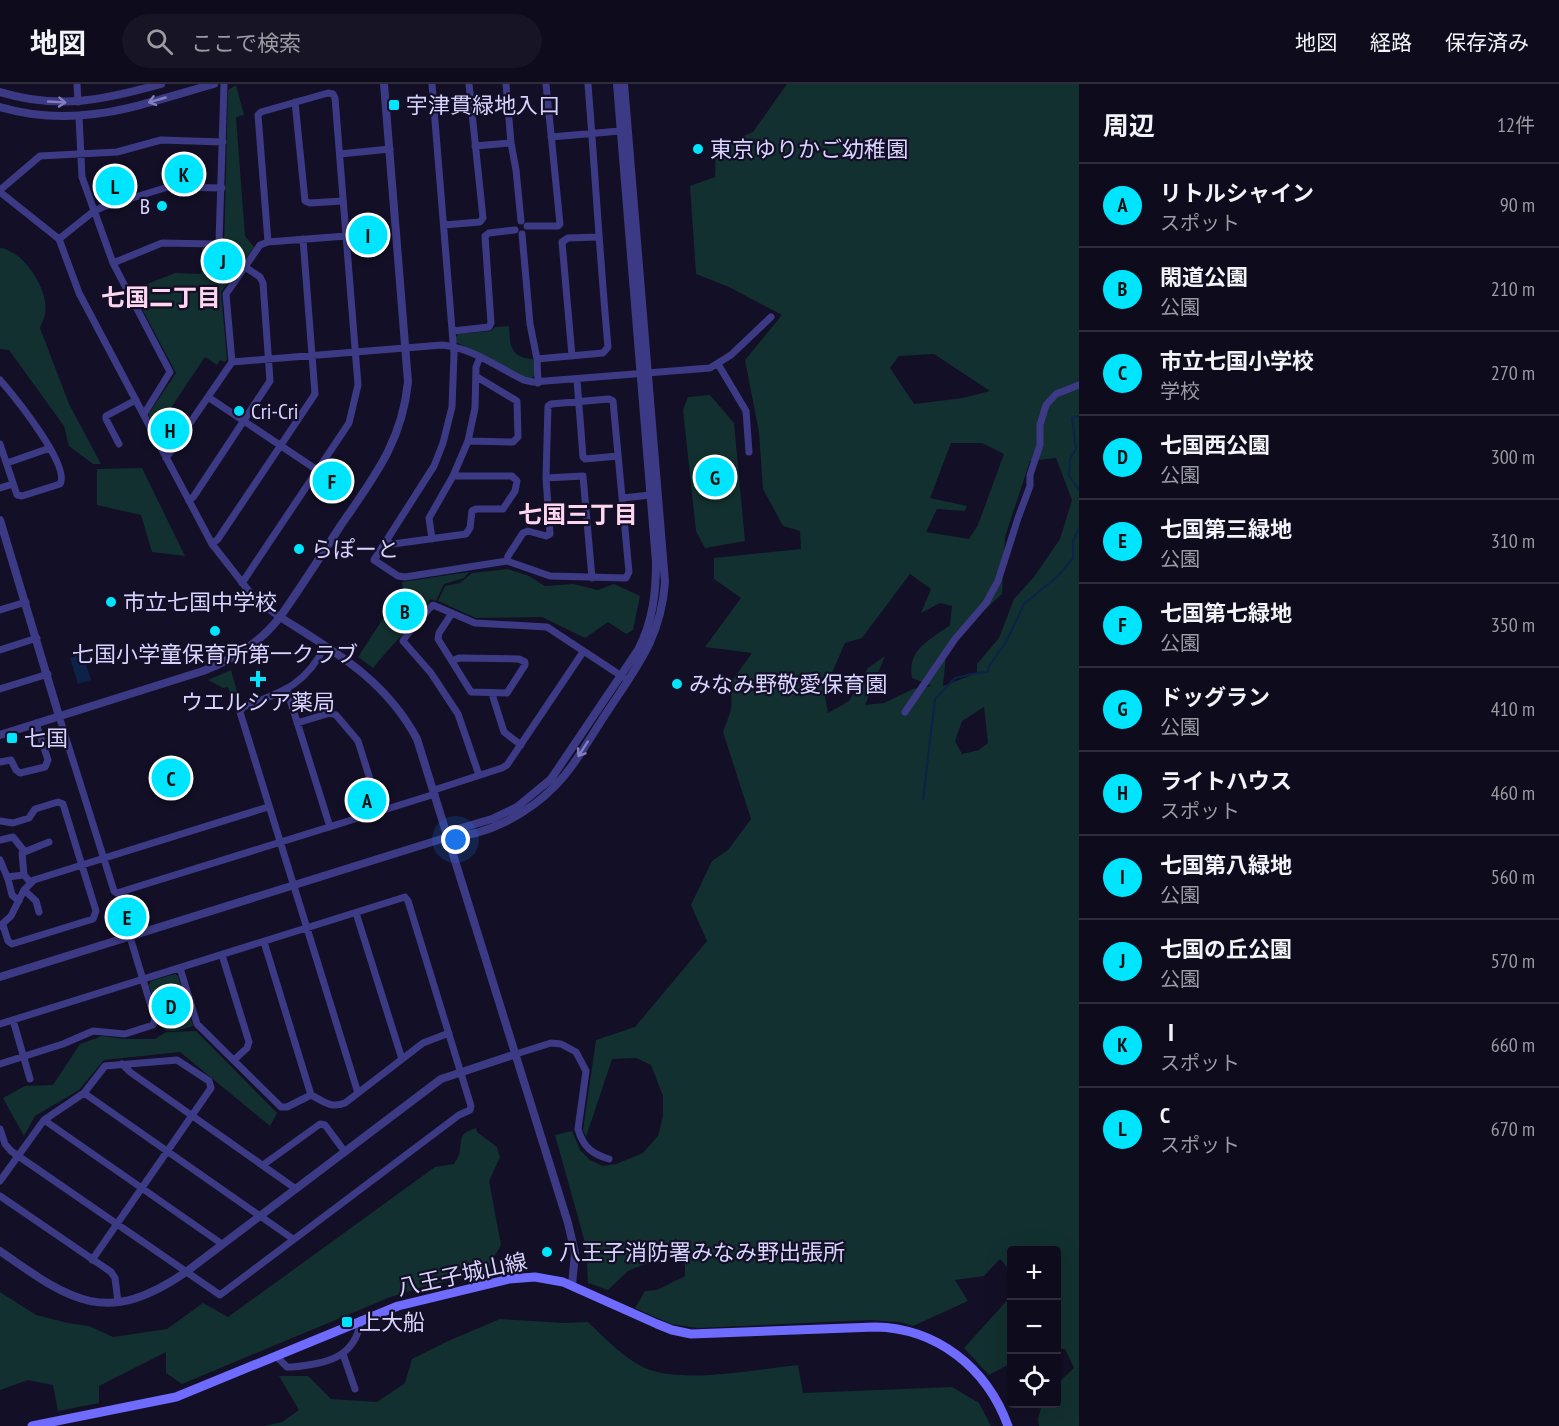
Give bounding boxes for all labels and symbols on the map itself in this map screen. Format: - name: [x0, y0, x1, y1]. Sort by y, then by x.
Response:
- place label: 宇津貫緑地入口: [406, 91, 560, 119]
- one-way arrow: [148, 95, 167, 106]
- one-way arrow: [47, 96, 67, 107]
- marker: 宇津貫緑地入口: [387, 98, 401, 112]
- place label: 東京ゆりかご幼稚園: [710, 135, 908, 163]
- marker: 東京ゆりかご幼稚園: [691, 142, 705, 156]
- pin: K: [164, 152, 204, 196]
- pin: L: [96, 164, 134, 208]
- place label: B: [140, 192, 150, 220]
- marker: B: [155, 199, 169, 213]
- pin: I: [348, 212, 388, 258]
- pin: J: [204, 238, 242, 284]
- district label: 七国二丁目: [101, 282, 221, 313]
- place label: Cri-Cri: [251, 397, 299, 425]
- marker: Cri-Cri: [232, 404, 246, 418]
- pin: H: [150, 408, 190, 452]
- pin: G: [696, 454, 734, 500]
- pin: F: [312, 458, 352, 504]
- district label: 七国三丁目: [518, 499, 638, 530]
- place label: らぽーと: [311, 535, 399, 563]
- marker: らぽーと: [292, 542, 306, 556]
- place label: 市立七国中学校: [123, 588, 277, 616]
- pin: B: [386, 588, 424, 634]
- marker: 市立七国中学校: [104, 595, 118, 609]
- marker: 七国小学童保育所第一クラブ: [208, 624, 222, 638]
- place label: 七国小学童保育所第一クラブ: [72, 640, 358, 668]
- place label: みなみ野敬愛保育園: [689, 670, 887, 698]
- marker: ウエルシア薬局: [251, 672, 265, 686]
- marker: みなみ野敬愛保育園: [670, 677, 684, 691]
- place label: ウエルシア薬局: [181, 688, 335, 716]
- place label: 七国: [24, 724, 68, 752]
- marker: 七国: [5, 731, 19, 745]
- one-way arrow: [577, 740, 589, 757]
- pin: C: [152, 756, 190, 800]
- pin: A: [348, 778, 386, 822]
- your location: [441, 825, 470, 854]
- pin: E: [108, 894, 146, 940]
- pin: D: [152, 984, 190, 1028]
- place label: 八王子消防署みなみ野出張所: [559, 1238, 845, 1266]
- marker: 八王子消防署みなみ野出張所: [540, 1245, 554, 1259]
- street label: 八王子城山線: [395, 1247, 529, 1301]
- place label: 上大船: [359, 1308, 425, 1336]
- marker: 上大船: [340, 1315, 354, 1329]

